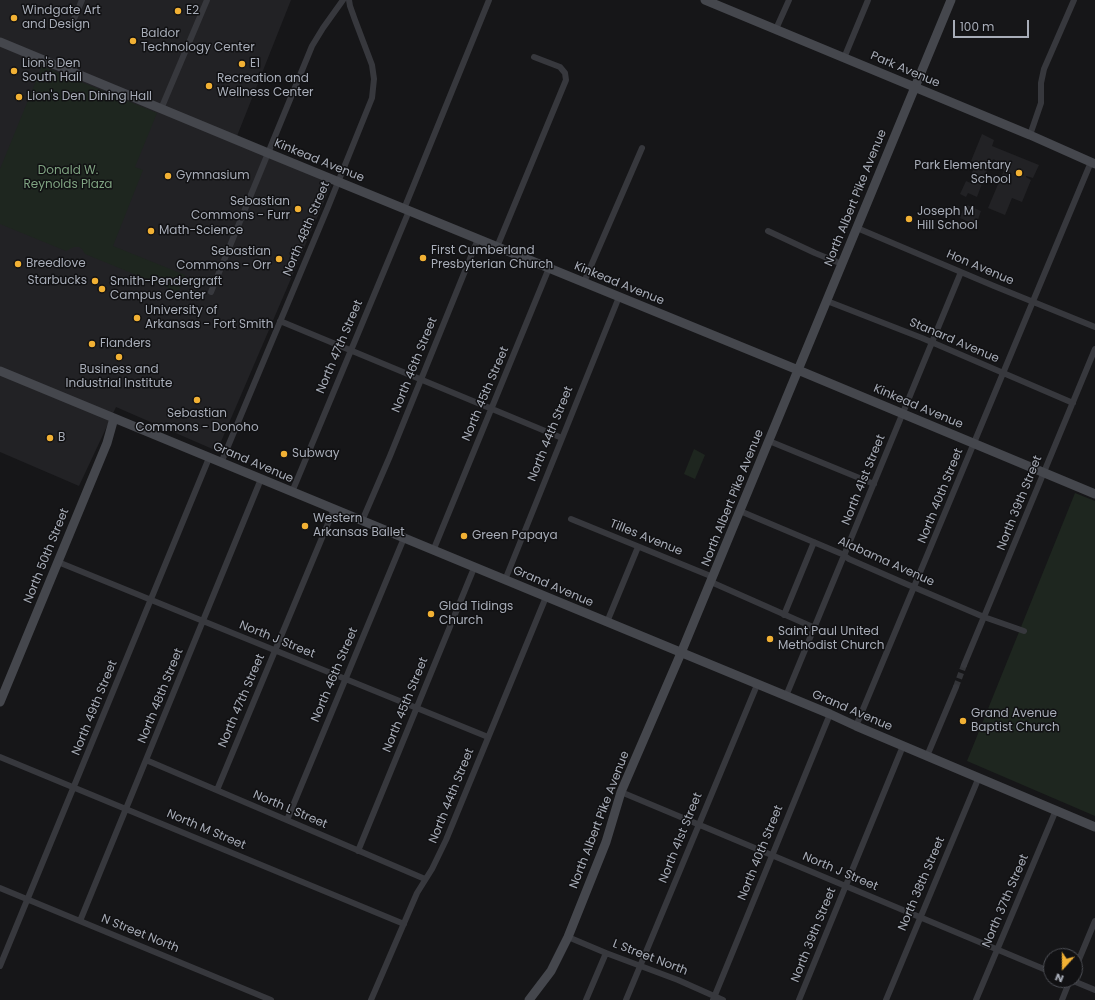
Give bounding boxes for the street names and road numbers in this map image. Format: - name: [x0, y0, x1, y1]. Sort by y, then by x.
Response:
- street label: Park Avenue: [868, 49, 942, 91]
- street label: North Albert Pike Avenue: [822, 127, 890, 269]
- street label: Kinkead Avenue: [272, 136, 366, 186]
- street label: North 48th Street: [281, 180, 333, 278]
- street label: Hon Avenue: [944, 247, 1016, 289]
- street label: Kinkead Avenue: [572, 259, 666, 309]
- street label: North 47th Street: [314, 298, 366, 396]
- street label: North 46th Street: [389, 315, 441, 415]
- street label: Stanard Avenue: [907, 316, 1001, 366]
- street label: North 45th Street: [460, 345, 512, 443]
- street label: Kinkead Avenue: [871, 382, 965, 432]
- street label: North 44th Street: [525, 384, 577, 484]
- street label: North Albert Pike Avenue: [699, 427, 767, 569]
- street label: North 41st Street: [839, 433, 889, 527]
- street label: Grand Avenue: [211, 440, 295, 486]
- street label: North 40th Street: [915, 446, 967, 546]
- street label: North 39th Street: [994, 454, 1046, 552]
- street label: North 50th Street: [21, 506, 73, 606]
- street label: Tilles Avenue: [607, 517, 685, 559]
- street label: Alabama Avenue: [836, 534, 936, 590]
- street label: Grand Avenue: [511, 564, 595, 610]
- street label: North J Street: [237, 618, 317, 662]
- street label: North 46th Street: [309, 626, 361, 724]
- street label: North 48th Street: [135, 646, 187, 746]
- street label: North 47th Street: [216, 652, 268, 750]
- street label: North 45th Street: [380, 655, 432, 755]
- street label: North 49th Street: [69, 658, 121, 758]
- street label: Grand Avenue: [810, 688, 894, 734]
- street label: North 44th Street: [426, 746, 478, 846]
- street label: North Albert Pike Avenue: [567, 749, 633, 891]
- street label: North L Street: [251, 788, 329, 832]
- street label: North 41st Street: [656, 791, 706, 885]
- street label: North 40th Street: [735, 803, 787, 903]
- street label: North M Street: [164, 807, 248, 853]
- street label: North 38th Street: [896, 835, 948, 933]
- street label: North J Street: [800, 850, 880, 894]
- street label: North 37th Street: [980, 852, 1032, 950]
- street label: North 39th Street: [788, 886, 840, 984]
- street label: N Street North: [99, 912, 181, 956]
- street label: L Street North: [610, 937, 690, 979]

